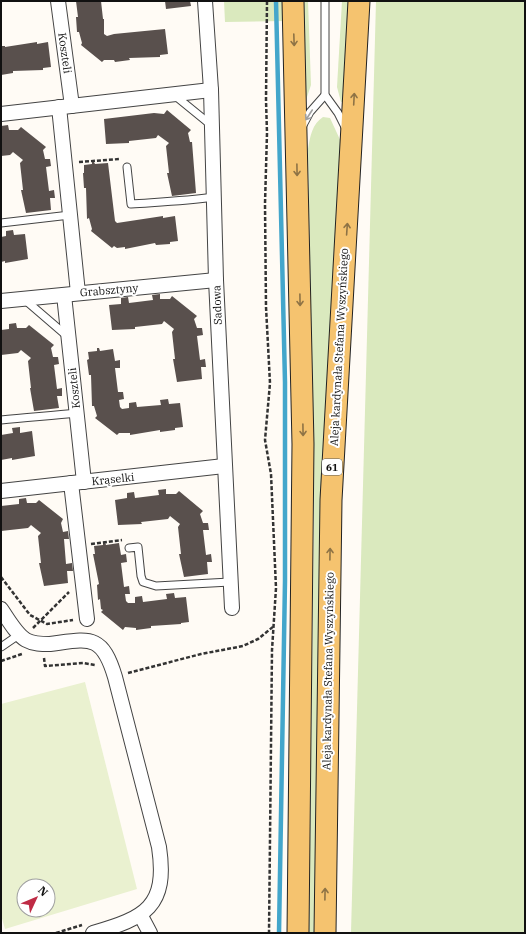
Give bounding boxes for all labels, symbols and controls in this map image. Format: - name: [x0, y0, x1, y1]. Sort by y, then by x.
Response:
- street label: Koszteli: [55, 32, 75, 75]
- one-way arrow: [290, 33, 298, 46]
- one-way arrow: [351, 93, 358, 106]
- one-way arrow: [305, 109, 313, 121]
- one-way arrow: [294, 163, 301, 176]
- one-way arrow: [343, 222, 350, 235]
- street label: Aleja kardynała Stefana Wyszyńskiego: [327, 248, 351, 446]
- street label: Grabsztyny: [79, 280, 139, 300]
- street label: Sadowa: [209, 285, 225, 325]
- one-way arrow: [296, 293, 304, 306]
- street label: Koszteli: [65, 366, 83, 409]
- one-way arrow: [299, 423, 307, 436]
- road number: 61: [322, 459, 342, 475]
- street label: Krąselki: [91, 470, 136, 488]
- one-way arrow: [326, 548, 334, 561]
- street label: Aleja kardynała Stefana Wyszyńskiego: [319, 572, 337, 770]
- north arrow: [16, 878, 56, 918]
- text: N: [35, 883, 51, 899]
- one-way arrow: [321, 888, 329, 901]

